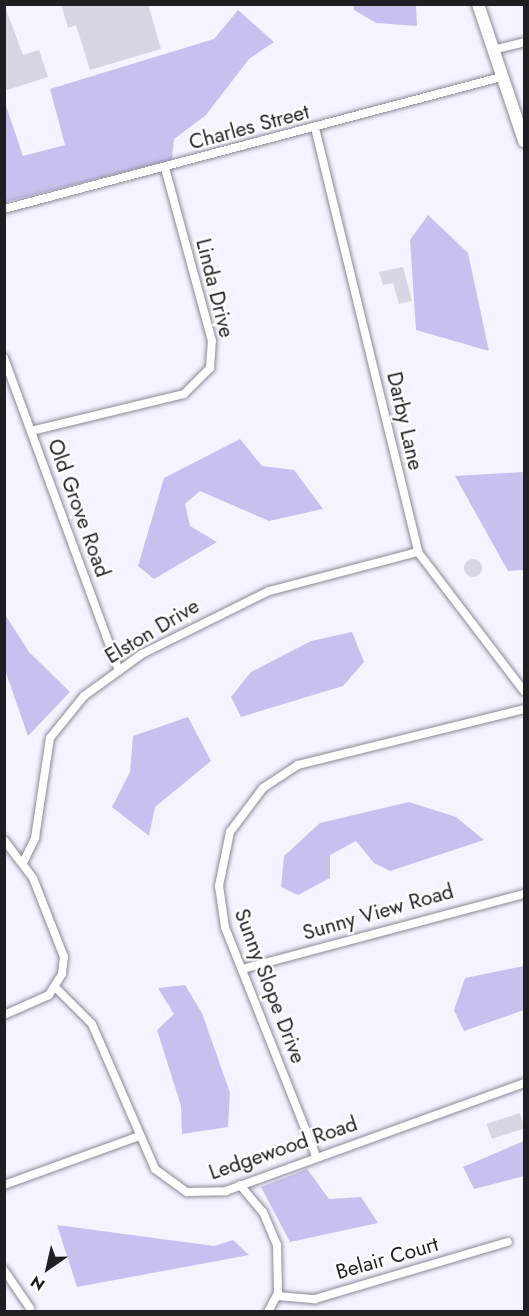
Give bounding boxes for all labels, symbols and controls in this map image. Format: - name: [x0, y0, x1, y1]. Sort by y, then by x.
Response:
- street label: Charles Street: [186, 99, 312, 155]
- street label: Linda Drive: [191, 236, 239, 340]
- street label: Darby Lane: [381, 369, 429, 473]
- street label: Old Grove Road: [42, 435, 116, 581]
- street label: Elston Drive: [100, 593, 204, 669]
- street label: Sunny View Road: [300, 878, 456, 946]
- street label: Sunny Slope Drive: [229, 905, 311, 1067]
- street label: Ledgewood Road: [206, 1111, 360, 1185]
- street label: Belair Court: [333, 1231, 441, 1285]
- north arrow: [18, 1238, 78, 1298]
- text: N: [26, 1270, 49, 1296]

